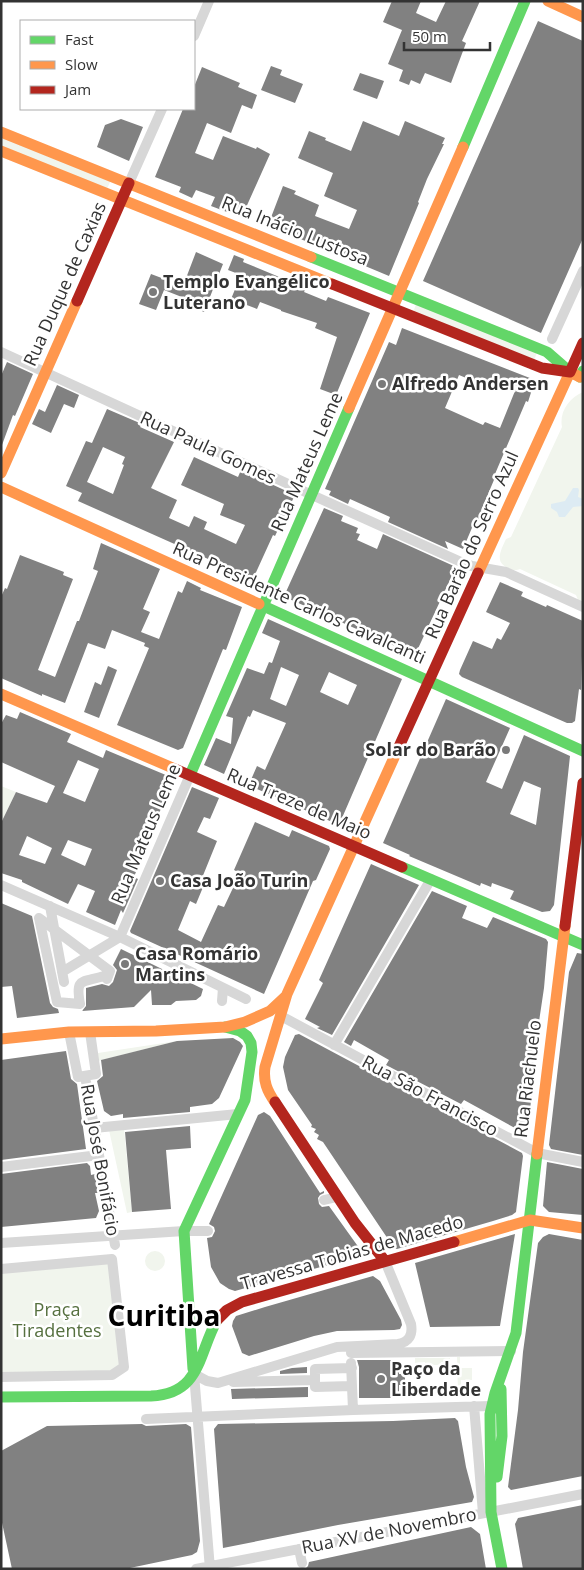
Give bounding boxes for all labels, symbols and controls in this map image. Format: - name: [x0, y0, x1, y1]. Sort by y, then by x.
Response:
- legend: [20, 20, 195, 110]
- scale bar: [404, 20, 490, 52]
- text: 50 m: [412, 26, 447, 46]
- text: Fast: [65, 29, 94, 49]
- text: Slow: [65, 54, 98, 74]
- text: Jam: [63, 79, 91, 99]
- street label: Rua Inácio Lustosa: [218, 190, 372, 270]
- street label: Rua Duque de Caxias: [17, 198, 111, 370]
- place label: Templo Evangélico Luterano: [163, 269, 330, 314]
- marker: Templo Evangélico Luterano: [147, 286, 159, 298]
- place label: Alfredo Andersen: [392, 371, 549, 395]
- marker: Alfredo Andersen: [376, 378, 388, 390]
- street label: Rua Mateus Leme: [265, 388, 348, 535]
- street label: Rua Paula Gomes: [137, 405, 280, 489]
- street label: Rua Barão do Serro Azul: [419, 447, 523, 642]
- street label: Rua Presidente Carlos Cavalcanti: [169, 535, 430, 669]
- place label: Solar do Barão: [365, 737, 496, 761]
- marker: Solar do Barão: [500, 744, 512, 756]
- street label: Rua Mateus Leme: [105, 760, 185, 907]
- street label: Rua Treze de Maio: [223, 762, 375, 844]
- place label: Casa João Turin: [170, 868, 308, 892]
- marker: Casa João Turin: [154, 875, 166, 887]
- place label: Casa Romário Martins: [135, 941, 258, 986]
- marker: Casa Romário Martins: [119, 958, 131, 970]
- street label: Rua Riachuelo: [508, 1019, 546, 1139]
- street label: Rua São Francisco: [358, 1049, 503, 1141]
- street label: Rua José Bonifácio: [76, 1082, 126, 1238]
- street label: Travessa Tobias de Macedo: [238, 1209, 466, 1295]
- district label: Curitiba: [108, 1296, 220, 1334]
- park label: Praça Tiradentes: [12, 1297, 102, 1342]
- place label: Paço da Liberdade: [391, 1356, 481, 1401]
- marker: Paço da Liberdade: [375, 1373, 387, 1385]
- street label: Rua XV de Novembro: [299, 1501, 478, 1559]

